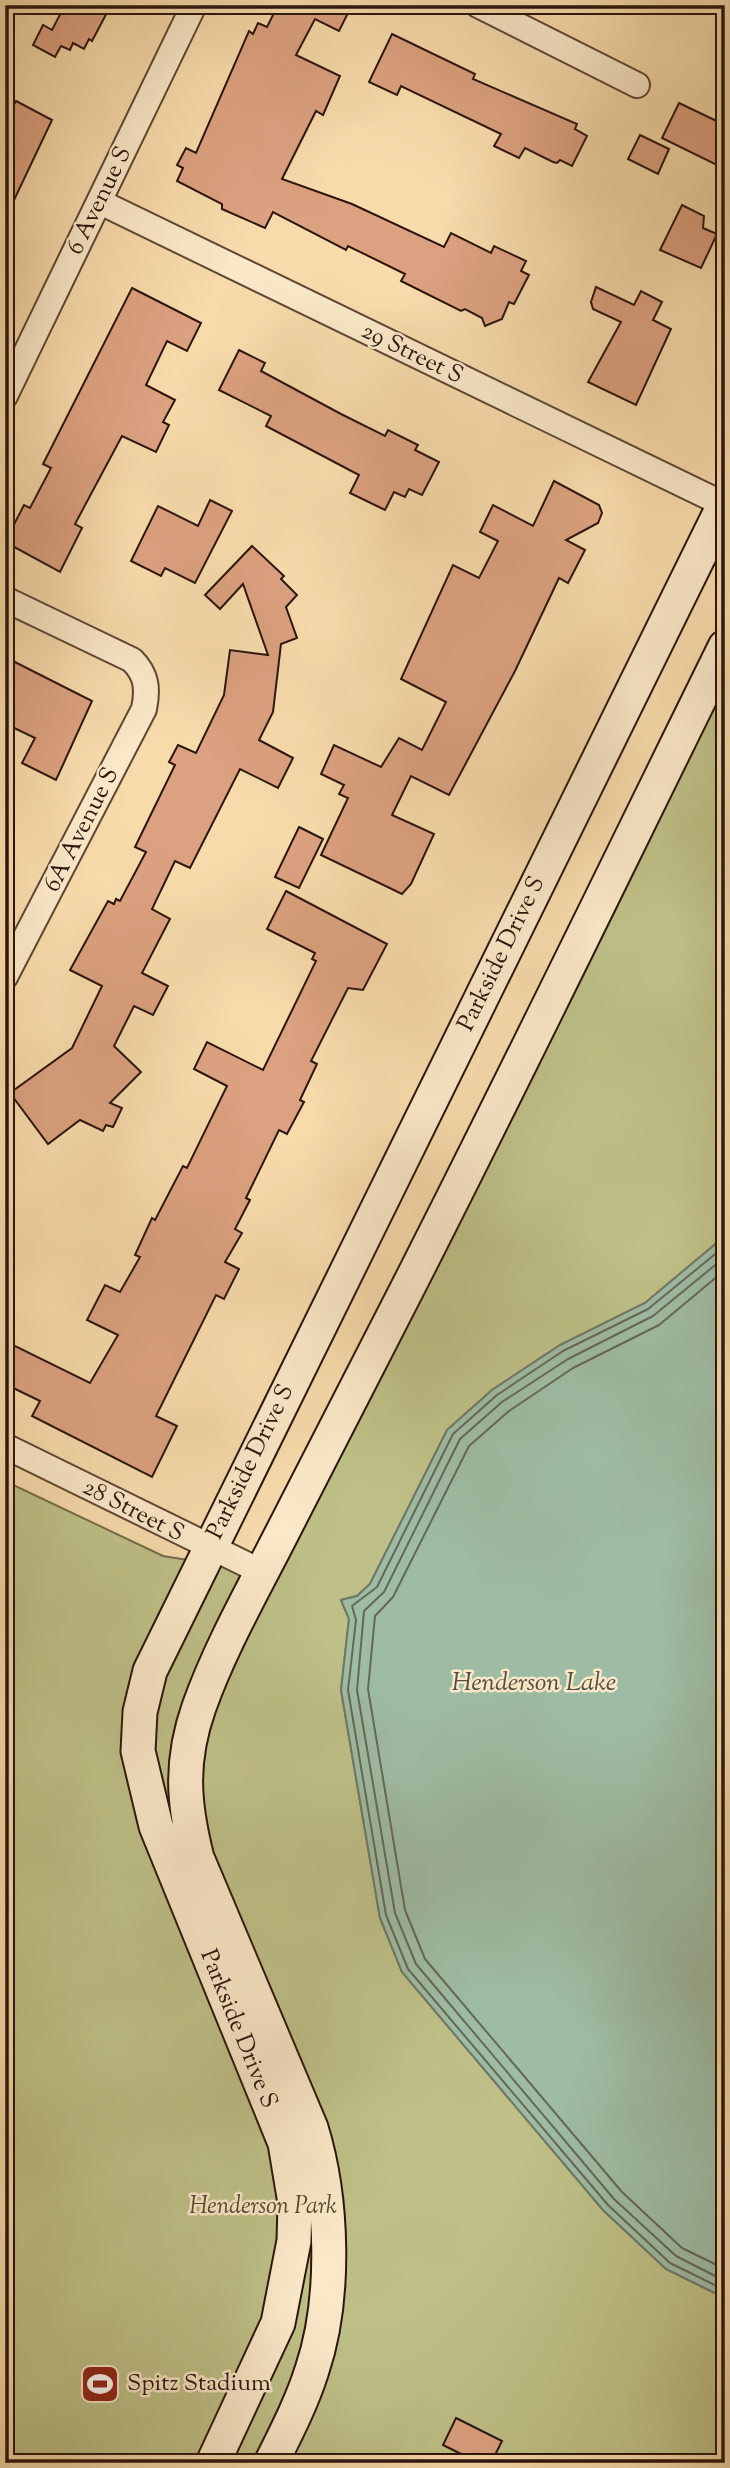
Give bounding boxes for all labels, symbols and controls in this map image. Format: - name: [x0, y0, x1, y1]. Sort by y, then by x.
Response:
- street label: 6 Avenue S: [59, 141, 141, 261]
- street label: 29 Street S: [355, 315, 469, 393]
- street label: 6A Avenue S: [36, 762, 128, 898]
- street label: Parkside Drive S: [450, 871, 554, 1037]
- street label: Parkside Drive S: [199, 1379, 303, 1545]
- street label: 28 Street S: [76, 1471, 190, 1551]
- water label: Henderson Lake: [452, 1665, 616, 1702]
- street label: Parkside Drive S: [191, 1944, 285, 2114]
- park label: Henderson Park: [189, 2190, 337, 2224]
- sports icon: Spitz Stadium: [79, 2363, 121, 2405]
- place label: Spitz Stadium: [127, 2367, 271, 2401]

